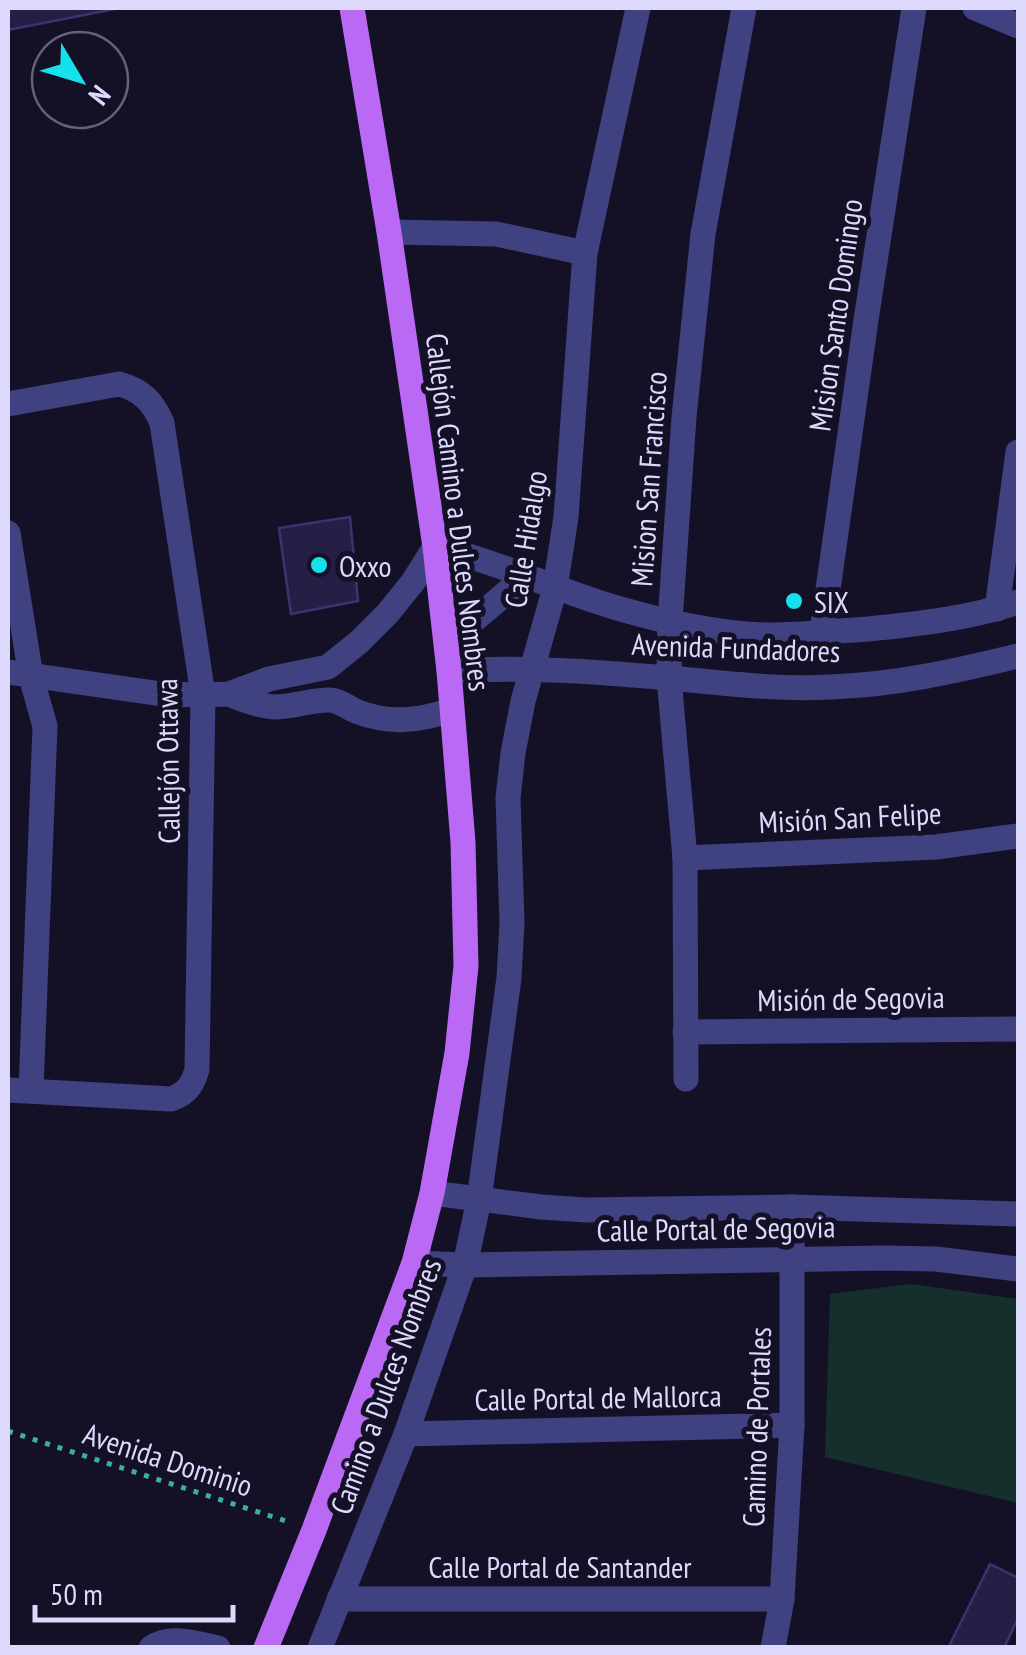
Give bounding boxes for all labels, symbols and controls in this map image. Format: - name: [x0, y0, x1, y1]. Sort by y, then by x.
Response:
- north arrow: [30, 30, 130, 130]
- text: N: [81, 78, 119, 113]
- street label: Mision Santo Domingo: [799, 196, 871, 434]
- street label: Callejón Camino a Dulces Nombres: [418, 331, 500, 693]
- street label: Mision San Francisco: [621, 370, 675, 588]
- street label: Calle Hidalgo: [495, 468, 555, 610]
- place label: Oxxo: [339, 546, 392, 585]
- marker: Oxxo: [308, 554, 330, 576]
- place label: SIX: [814, 582, 849, 621]
- marker: SIX: [783, 590, 805, 612]
- street label: Avenida Fundadores: [631, 624, 841, 670]
- street label: Callejón Ottawa: [146, 678, 188, 844]
- street label: Misión San Felipe: [758, 793, 942, 841]
- street label: Misión de Segovia: [757, 977, 945, 1019]
- street label: Calle Portal de Segovia: [596, 1206, 836, 1250]
- street label: Camino a Dulces Nombres: [321, 1253, 449, 1519]
- street label: Camino de Portales: [733, 1326, 779, 1528]
- street label: Calle Portal de Mallorca: [474, 1375, 722, 1419]
- street label: Avenida Dominio: [78, 1413, 258, 1505]
- street label: Calle Portal de Santander: [428, 1547, 692, 1586]
- scale bar: [35, 1560, 232, 1622]
- text: 50 m: [50, 1574, 103, 1613]

